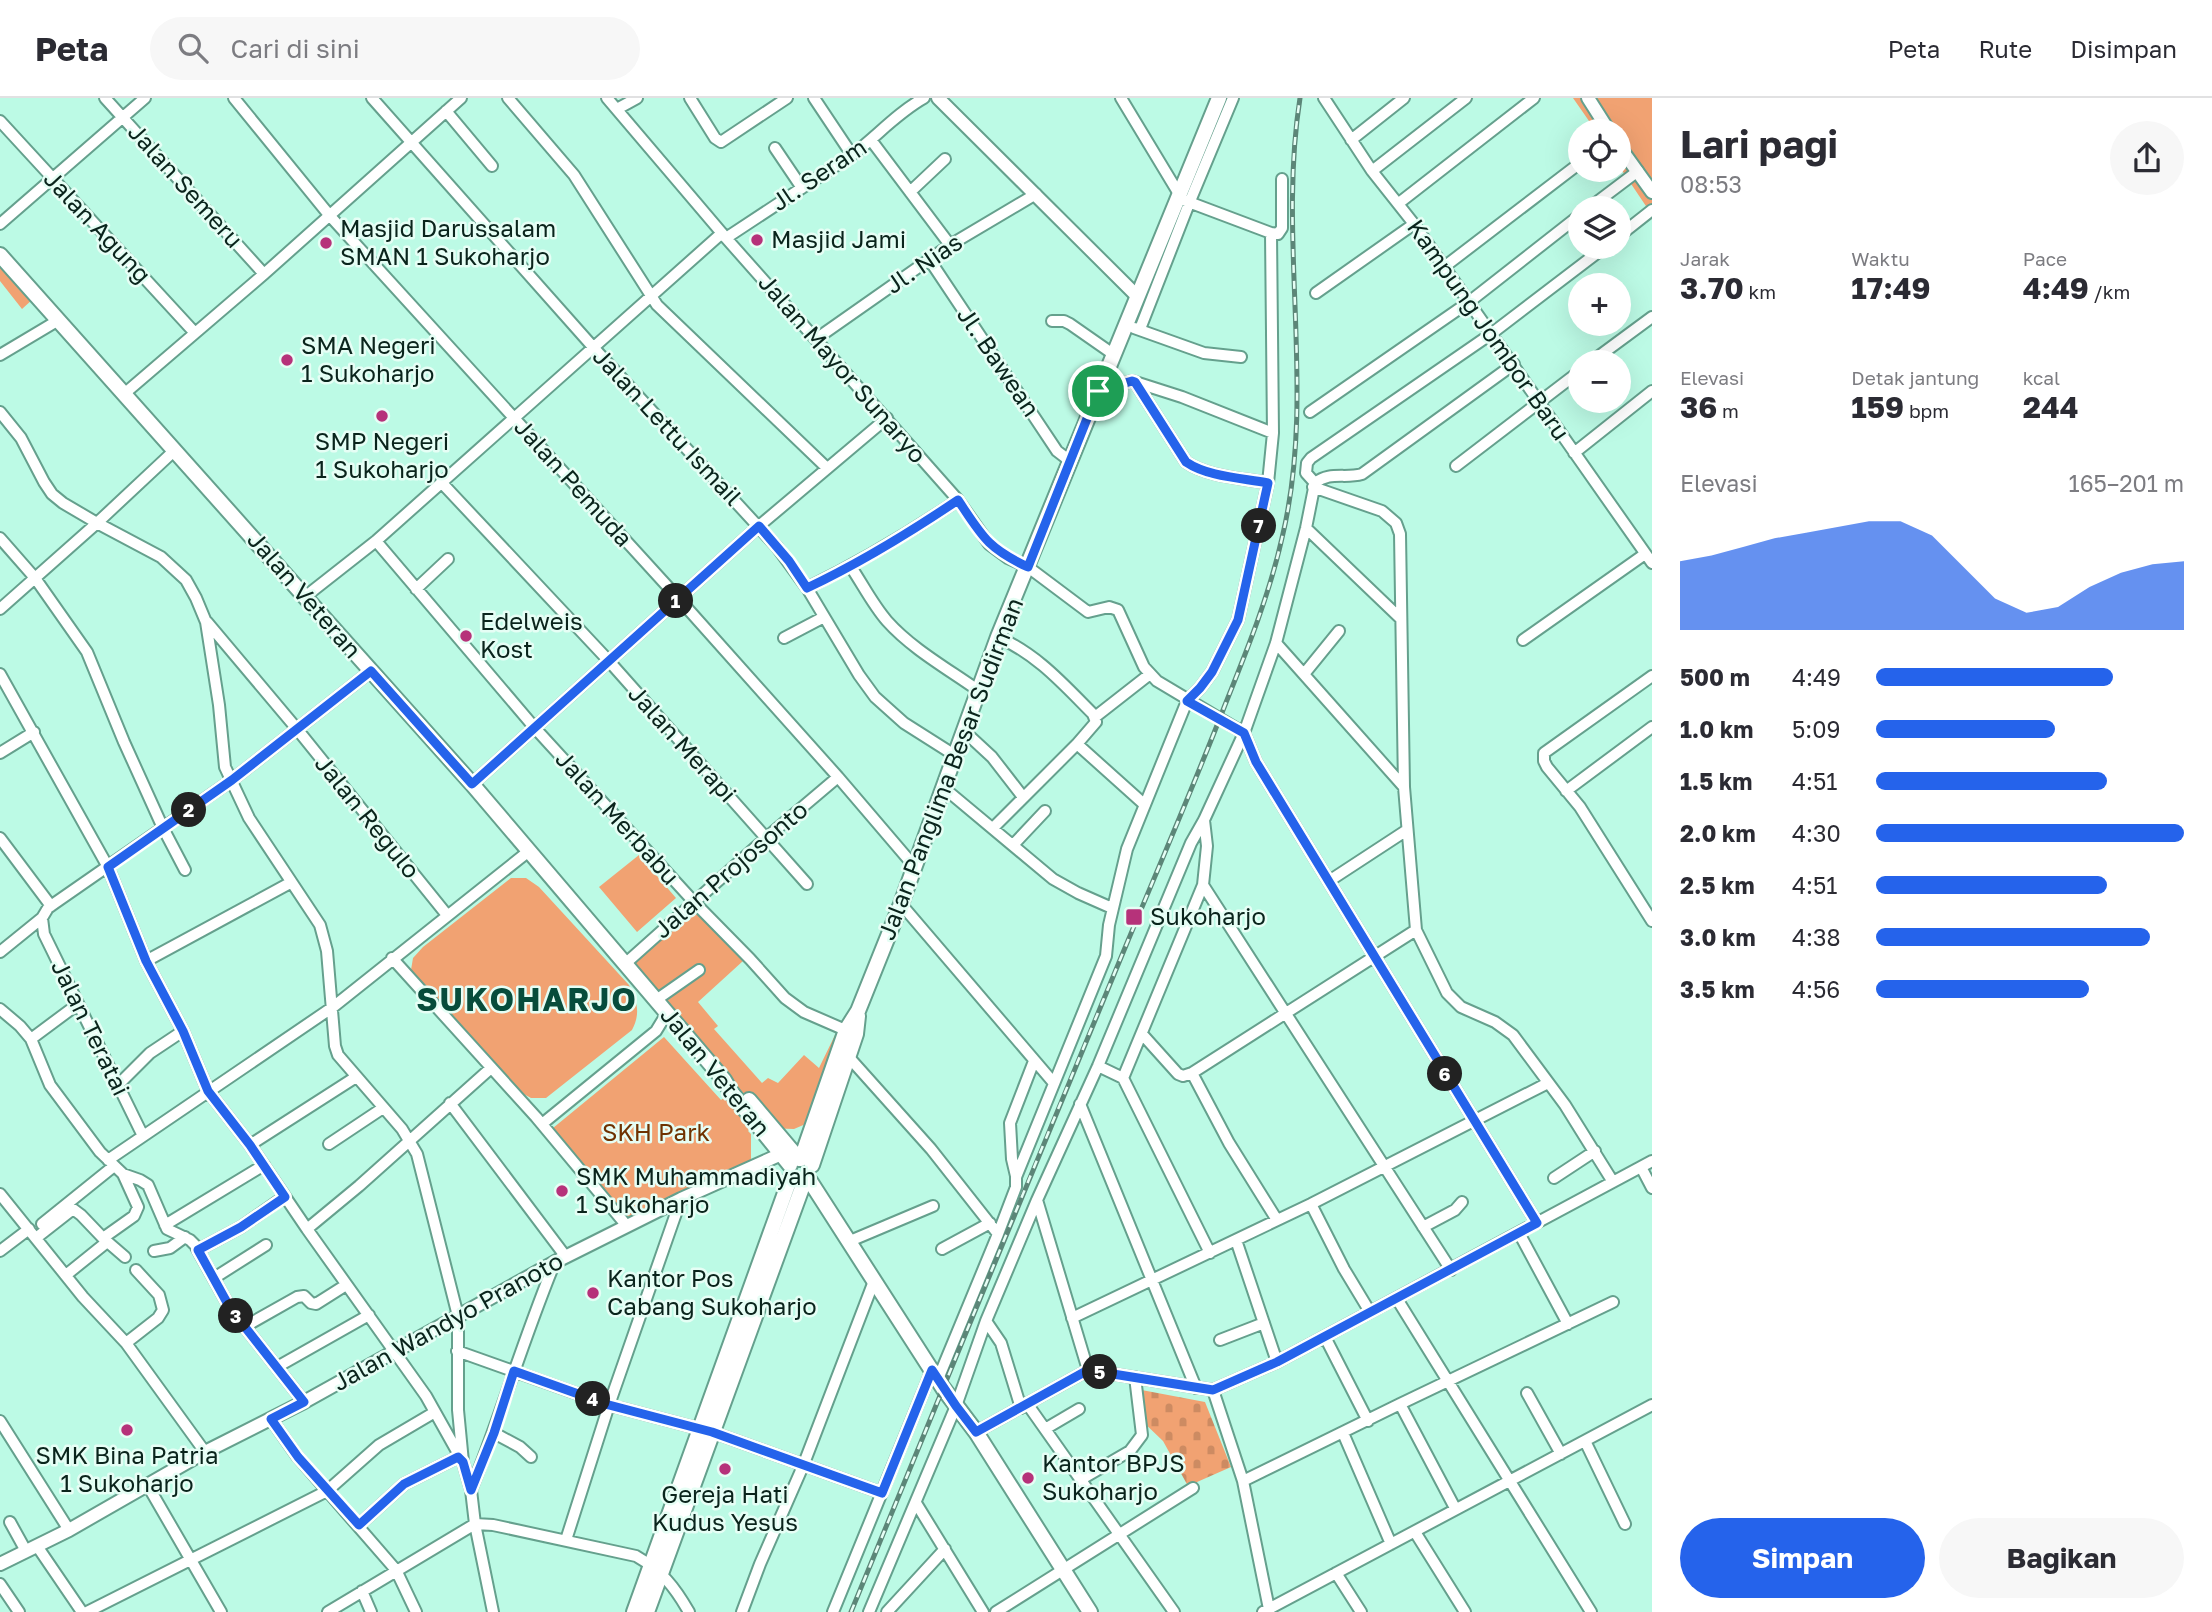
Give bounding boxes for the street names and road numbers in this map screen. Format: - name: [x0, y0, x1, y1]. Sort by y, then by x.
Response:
- street label: Jalan Semeru: [123, 117, 249, 253]
- street label: Jl. Seram: [765, 131, 871, 216]
- street label: Jalan Agung: [39, 164, 158, 288]
- street label: Kampung Jombor Baru: [1402, 213, 1577, 445]
- street label: Jl. Nias: [879, 227, 967, 299]
- street label: Jalan Mayor Sunaryo: [753, 268, 933, 468]
- street label: Jl. Bawean: [952, 301, 1047, 422]
- street label: Jalan Lettu Ismail: [588, 341, 749, 511]
- street label: Jalan Pemuda: [509, 412, 639, 552]
- street label: Jalan Veteran: [242, 525, 368, 663]
- street label: Jalan Panglima Besar Sudirman: [871, 593, 1028, 944]
- street label: Jalan Merapi: [623, 679, 743, 807]
- street label: Jalan Merbabu: [550, 744, 686, 890]
- street label: Jalan Regulo: [310, 749, 427, 883]
- street label: Jalan Projosonto: [647, 794, 813, 944]
- street label: Jalan Teratai: [46, 955, 137, 1100]
- street label: Jalan Veteran: [655, 1000, 777, 1142]
- street label: Jalan Wandyo Pranoto: [327, 1245, 568, 1396]

